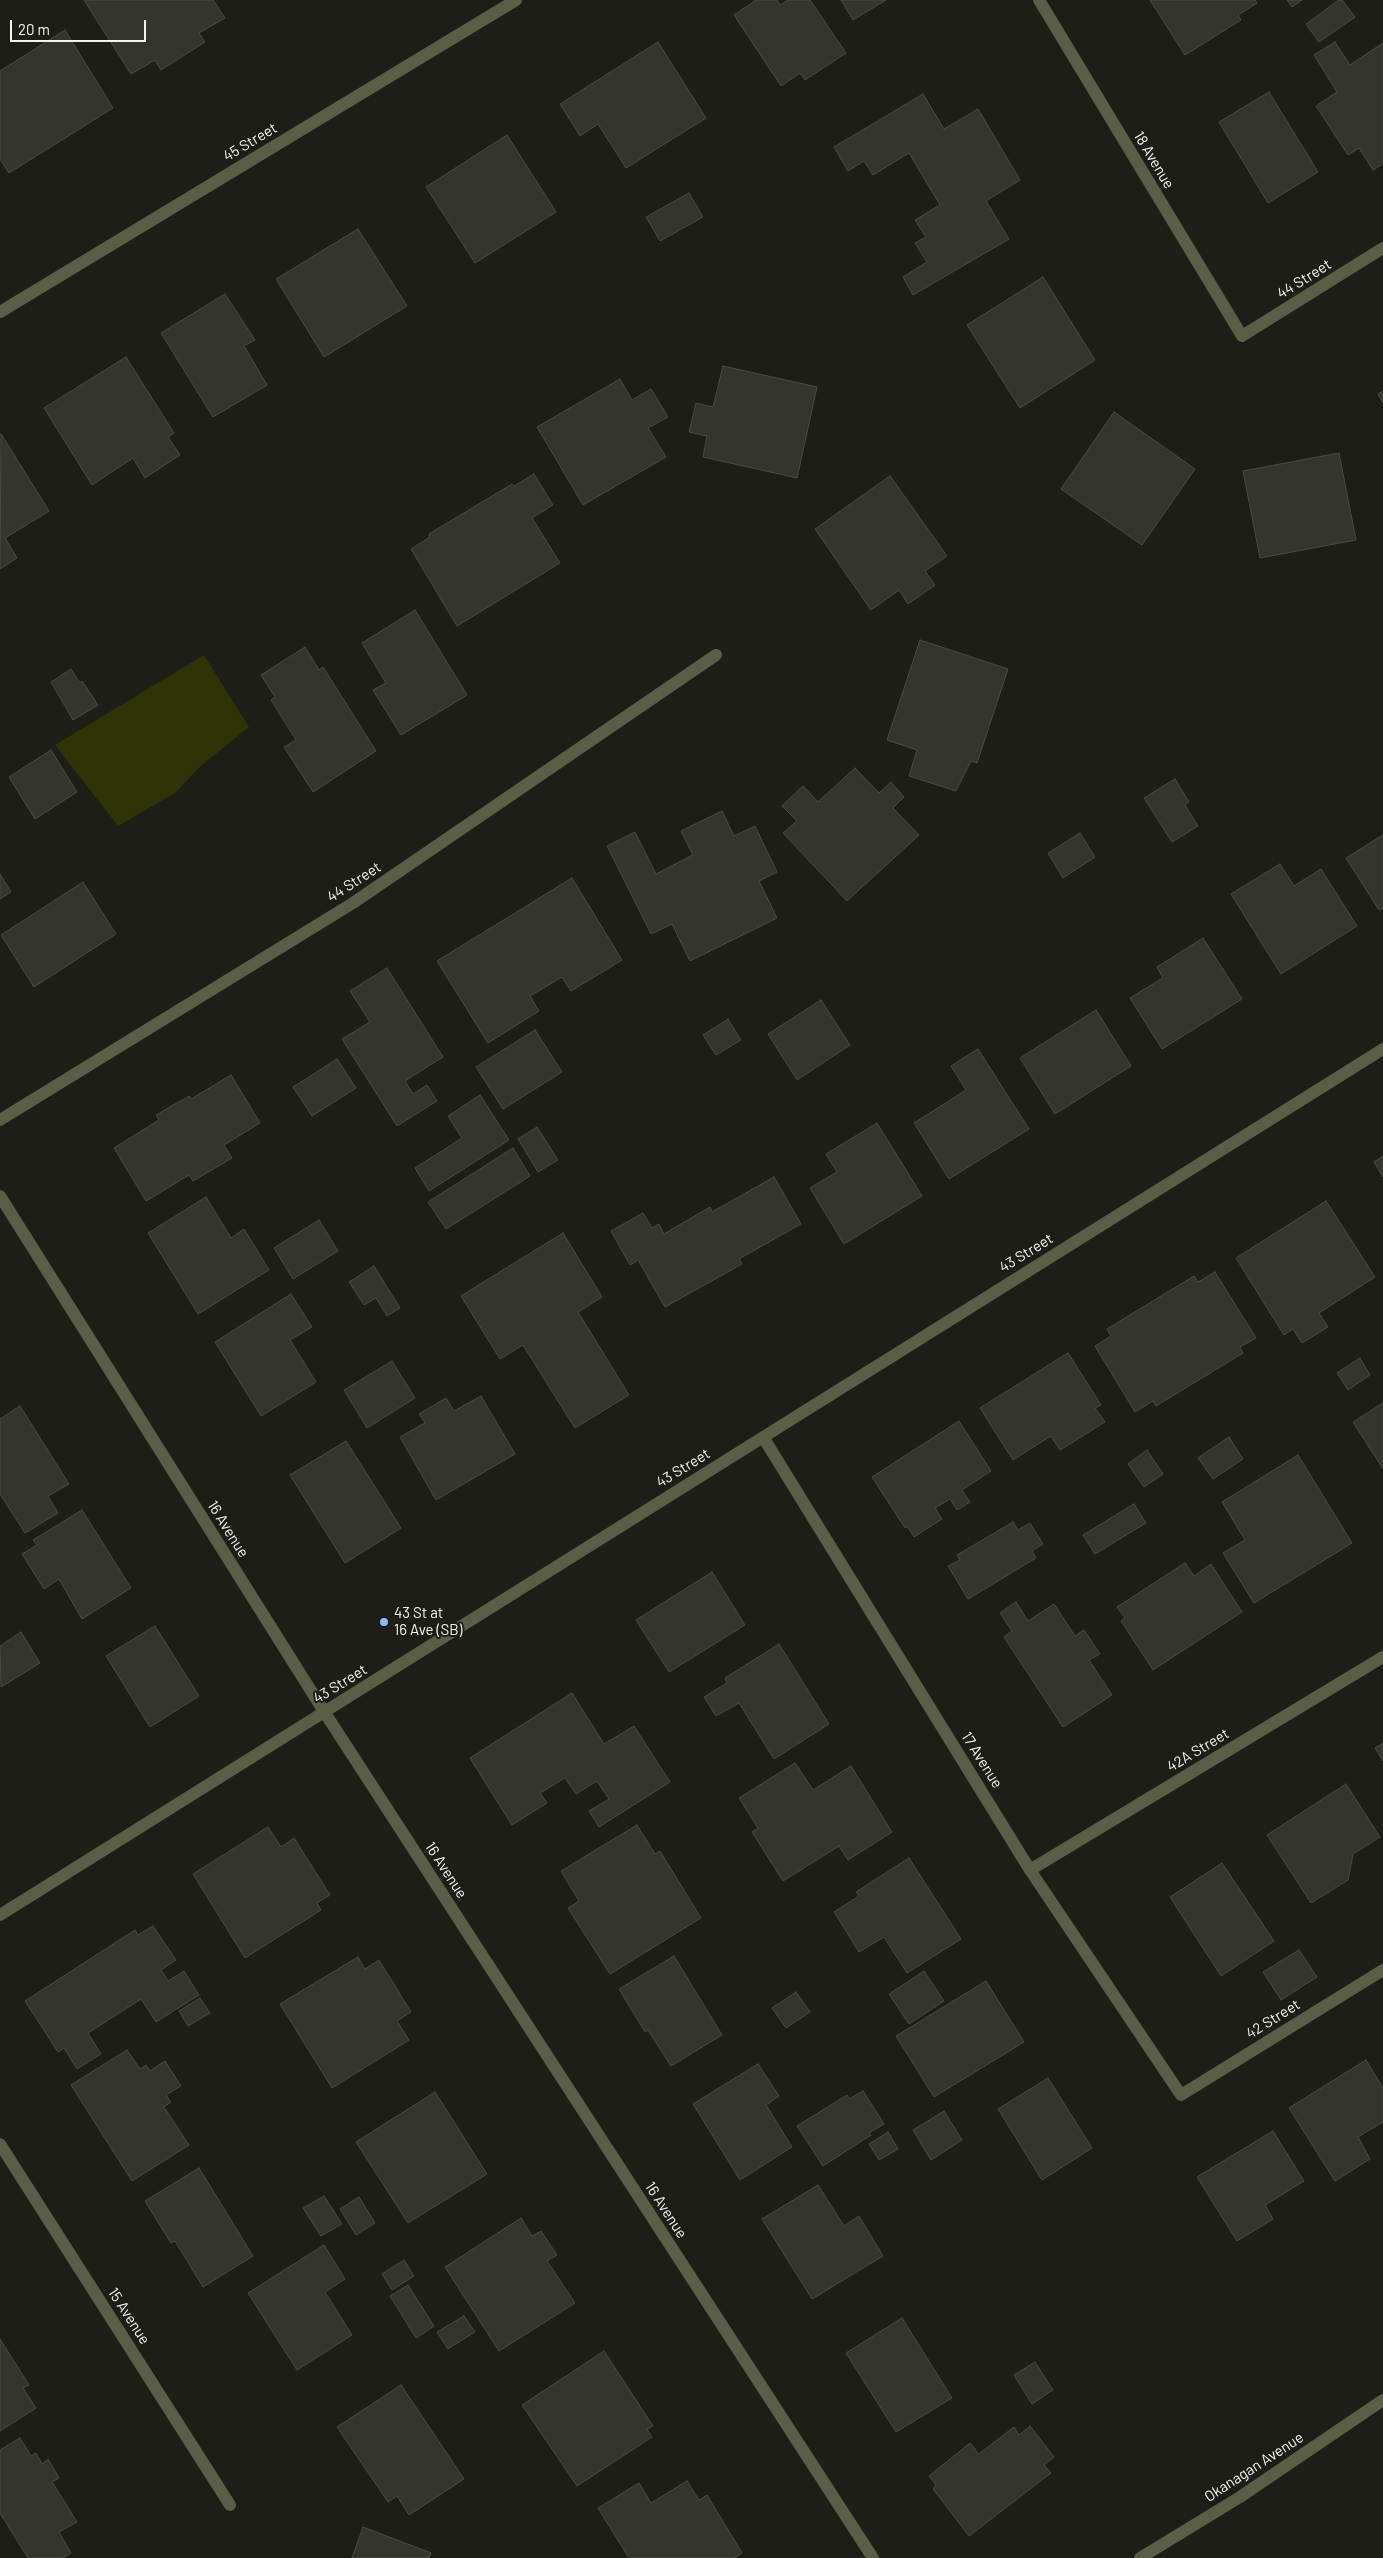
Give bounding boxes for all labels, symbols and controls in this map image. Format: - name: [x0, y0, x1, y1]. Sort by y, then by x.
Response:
- scale bar: [12, 10, 149, 42]
- text: 20 m: [18, 20, 50, 38]
- street label: 45 Street: [220, 119, 280, 165]
- street label: 18 Avenue: [1130, 128, 1178, 192]
- street label: 44 Street: [1274, 255, 1334, 303]
- street label: 44 Street: [324, 858, 384, 906]
- street label: 43 Street: [996, 1229, 1056, 1277]
- street label: 43 Street: [653, 1444, 713, 1492]
- street label: 16 Avenue: [204, 1497, 252, 1561]
- place label: 43 St at 16 Ave (SB): [394, 1604, 463, 1639]
- marker: 43 St at 16 Ave (SB): [378, 1616, 390, 1628]
- street label: 43 Street: [310, 1660, 370, 1708]
- street label: 42A Street: [1164, 1724, 1232, 1776]
- street label: 17 Avenue: [958, 1729, 1006, 1791]
- street label: 16 Avenue: [421, 1838, 471, 1902]
- street label: 42 Street: [1243, 1995, 1303, 2043]
- street label: 16 Avenue: [641, 2178, 691, 2242]
- street label: 15 Avenue: [104, 2284, 154, 2348]
- street label: Okanagan Avenue: [1201, 2428, 1307, 2506]

